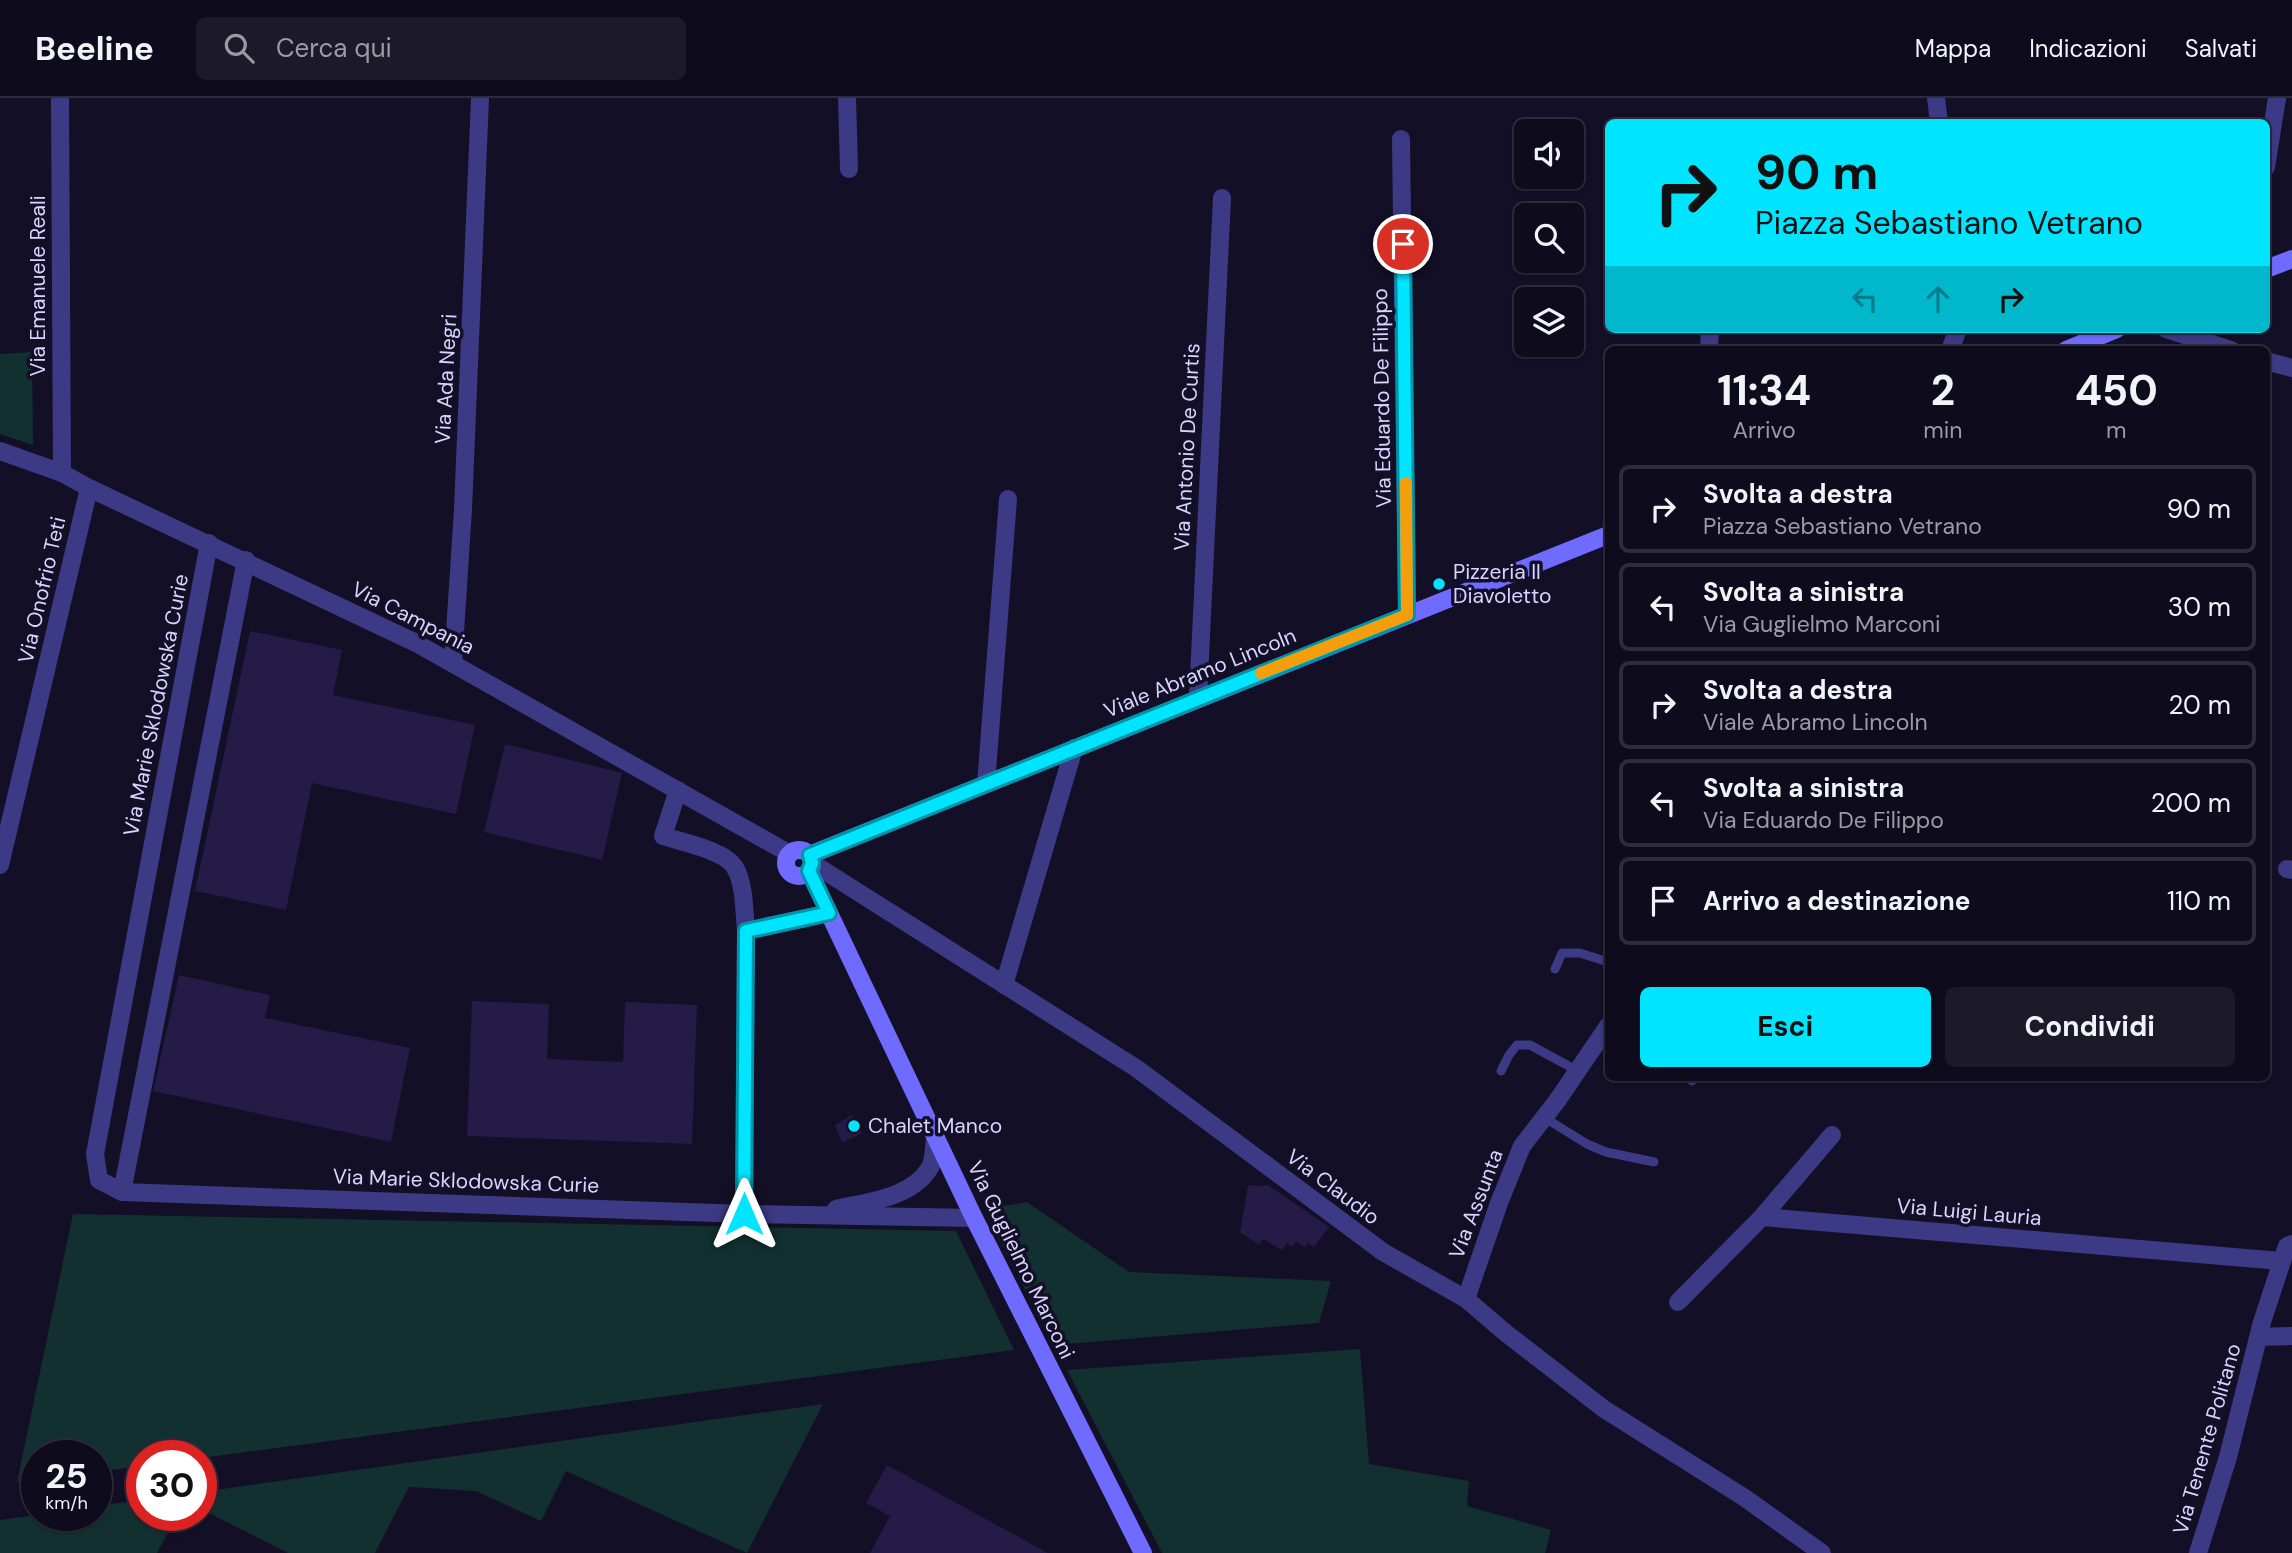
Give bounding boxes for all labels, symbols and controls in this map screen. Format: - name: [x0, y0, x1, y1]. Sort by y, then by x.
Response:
- search box: [196, 17, 686, 80]
- text: Beeline: [35, 27, 154, 70]
- icon: search: [220, 29, 258, 67]
- text: Cerca qui: [276, 31, 392, 65]
- text: Mappa: [1915, 33, 1991, 64]
- text: Indicazioni: [2029, 33, 2147, 64]
- text: Salvati: [2185, 33, 2257, 64]
- map controls: [1514, 119, 1584, 357]
- button: sound: [1514, 119, 1584, 189]
- text: 90 m: [1755, 140, 1878, 204]
- icon: right: [1640, 147, 1731, 238]
- street label: Via Emanuele Reali: [24, 195, 52, 377]
- text: Piazza Sebastiano Vetrano: [1755, 202, 2143, 244]
- button: search: [1514, 203, 1584, 273]
- pin: [1373, 214, 1433, 274]
- icon: arrive: [1384, 225, 1422, 263]
- icon: left: [1846, 280, 1884, 318]
- icon: ahead: [1919, 280, 1957, 318]
- icon: right: [1992, 280, 2030, 318]
- button: layers: [1514, 287, 1584, 357]
- street label: Via Eduardo De Filippo: [1366, 288, 1398, 508]
- street label: Via Ada Negri: [429, 313, 463, 445]
- street label: Via Antonio De Curtis: [1168, 342, 1206, 552]
- text: 11:34: [1717, 363, 1811, 418]
- text: 2: [1931, 363, 1955, 418]
- text: 450: [2075, 363, 2158, 418]
- text: Arrivo: [1733, 415, 1796, 445]
- text: min: [1923, 415, 1963, 445]
- text: m: [2106, 415, 2127, 445]
- text: Svolta a destra: [1703, 477, 1893, 511]
- icon: right: [1644, 490, 1682, 528]
- text: 90 m: [2167, 492, 2231, 526]
- text: Piazza Sebastiano Vetrano: [1703, 511, 1982, 541]
- street label: Via Onofrio Teti: [12, 514, 72, 666]
- place label: Pizzeria Il Diavoletto: [1453, 558, 1551, 610]
- street label: Via Marie Sklodowska Curie: [117, 571, 195, 838]
- street label: Via Campania: [347, 575, 479, 661]
- text: Svolta a sinistra: [1703, 575, 1904, 609]
- marker: Pizzeria Il Diavoletto: [1431, 576, 1447, 592]
- icon: left: [1644, 588, 1682, 626]
- text: 30 m: [2168, 590, 2231, 624]
- text: Via Guglielmo Marconi: [1703, 609, 1941, 639]
- street label: Viale Abramo Lincoln: [1100, 622, 1300, 724]
- text: Svolta a destra: [1703, 673, 1893, 707]
- icon: right: [1644, 686, 1682, 724]
- text: 20 m: [2168, 688, 2231, 722]
- text: Viale Abramo Lincoln: [1703, 707, 1928, 737]
- text: Svolta a sinistra: [1703, 771, 1904, 805]
- icon: left: [1644, 784, 1682, 822]
- text: 200 m: [2151, 786, 2231, 820]
- text: Via Eduardo De Filippo: [1703, 805, 1944, 835]
- icon: arrive: [1644, 882, 1682, 920]
- text: Arrivo a destinazione: [1703, 884, 1970, 918]
- text: 110 m: [2167, 884, 2231, 918]
- button: Esci: [1640, 987, 1931, 1067]
- button: Condividi: [1945, 987, 2235, 1067]
- place label: Chalet Manco: [868, 1112, 1002, 1140]
- marker: Chalet Manco: [846, 1118, 862, 1134]
- street label: Via Claudio: [1281, 1143, 1385, 1231]
- street label: Via Assunta: [1442, 1145, 1510, 1263]
- street label: Via Guglielmo Marconi: [961, 1156, 1081, 1364]
- street label: Via Marie Sklodowska Curie: [332, 1162, 600, 1200]
- position arrow: [707, 1177, 781, 1251]
- street label: Via Luigi Lauria: [1895, 1192, 2043, 1232]
- street label: Via Tenente Politano: [2166, 1340, 2248, 1538]
- speed limit sign: 30: [126, 1440, 217, 1531]
- text: 25: [46, 1453, 87, 1499]
- text: km/h: [45, 1491, 88, 1515]

